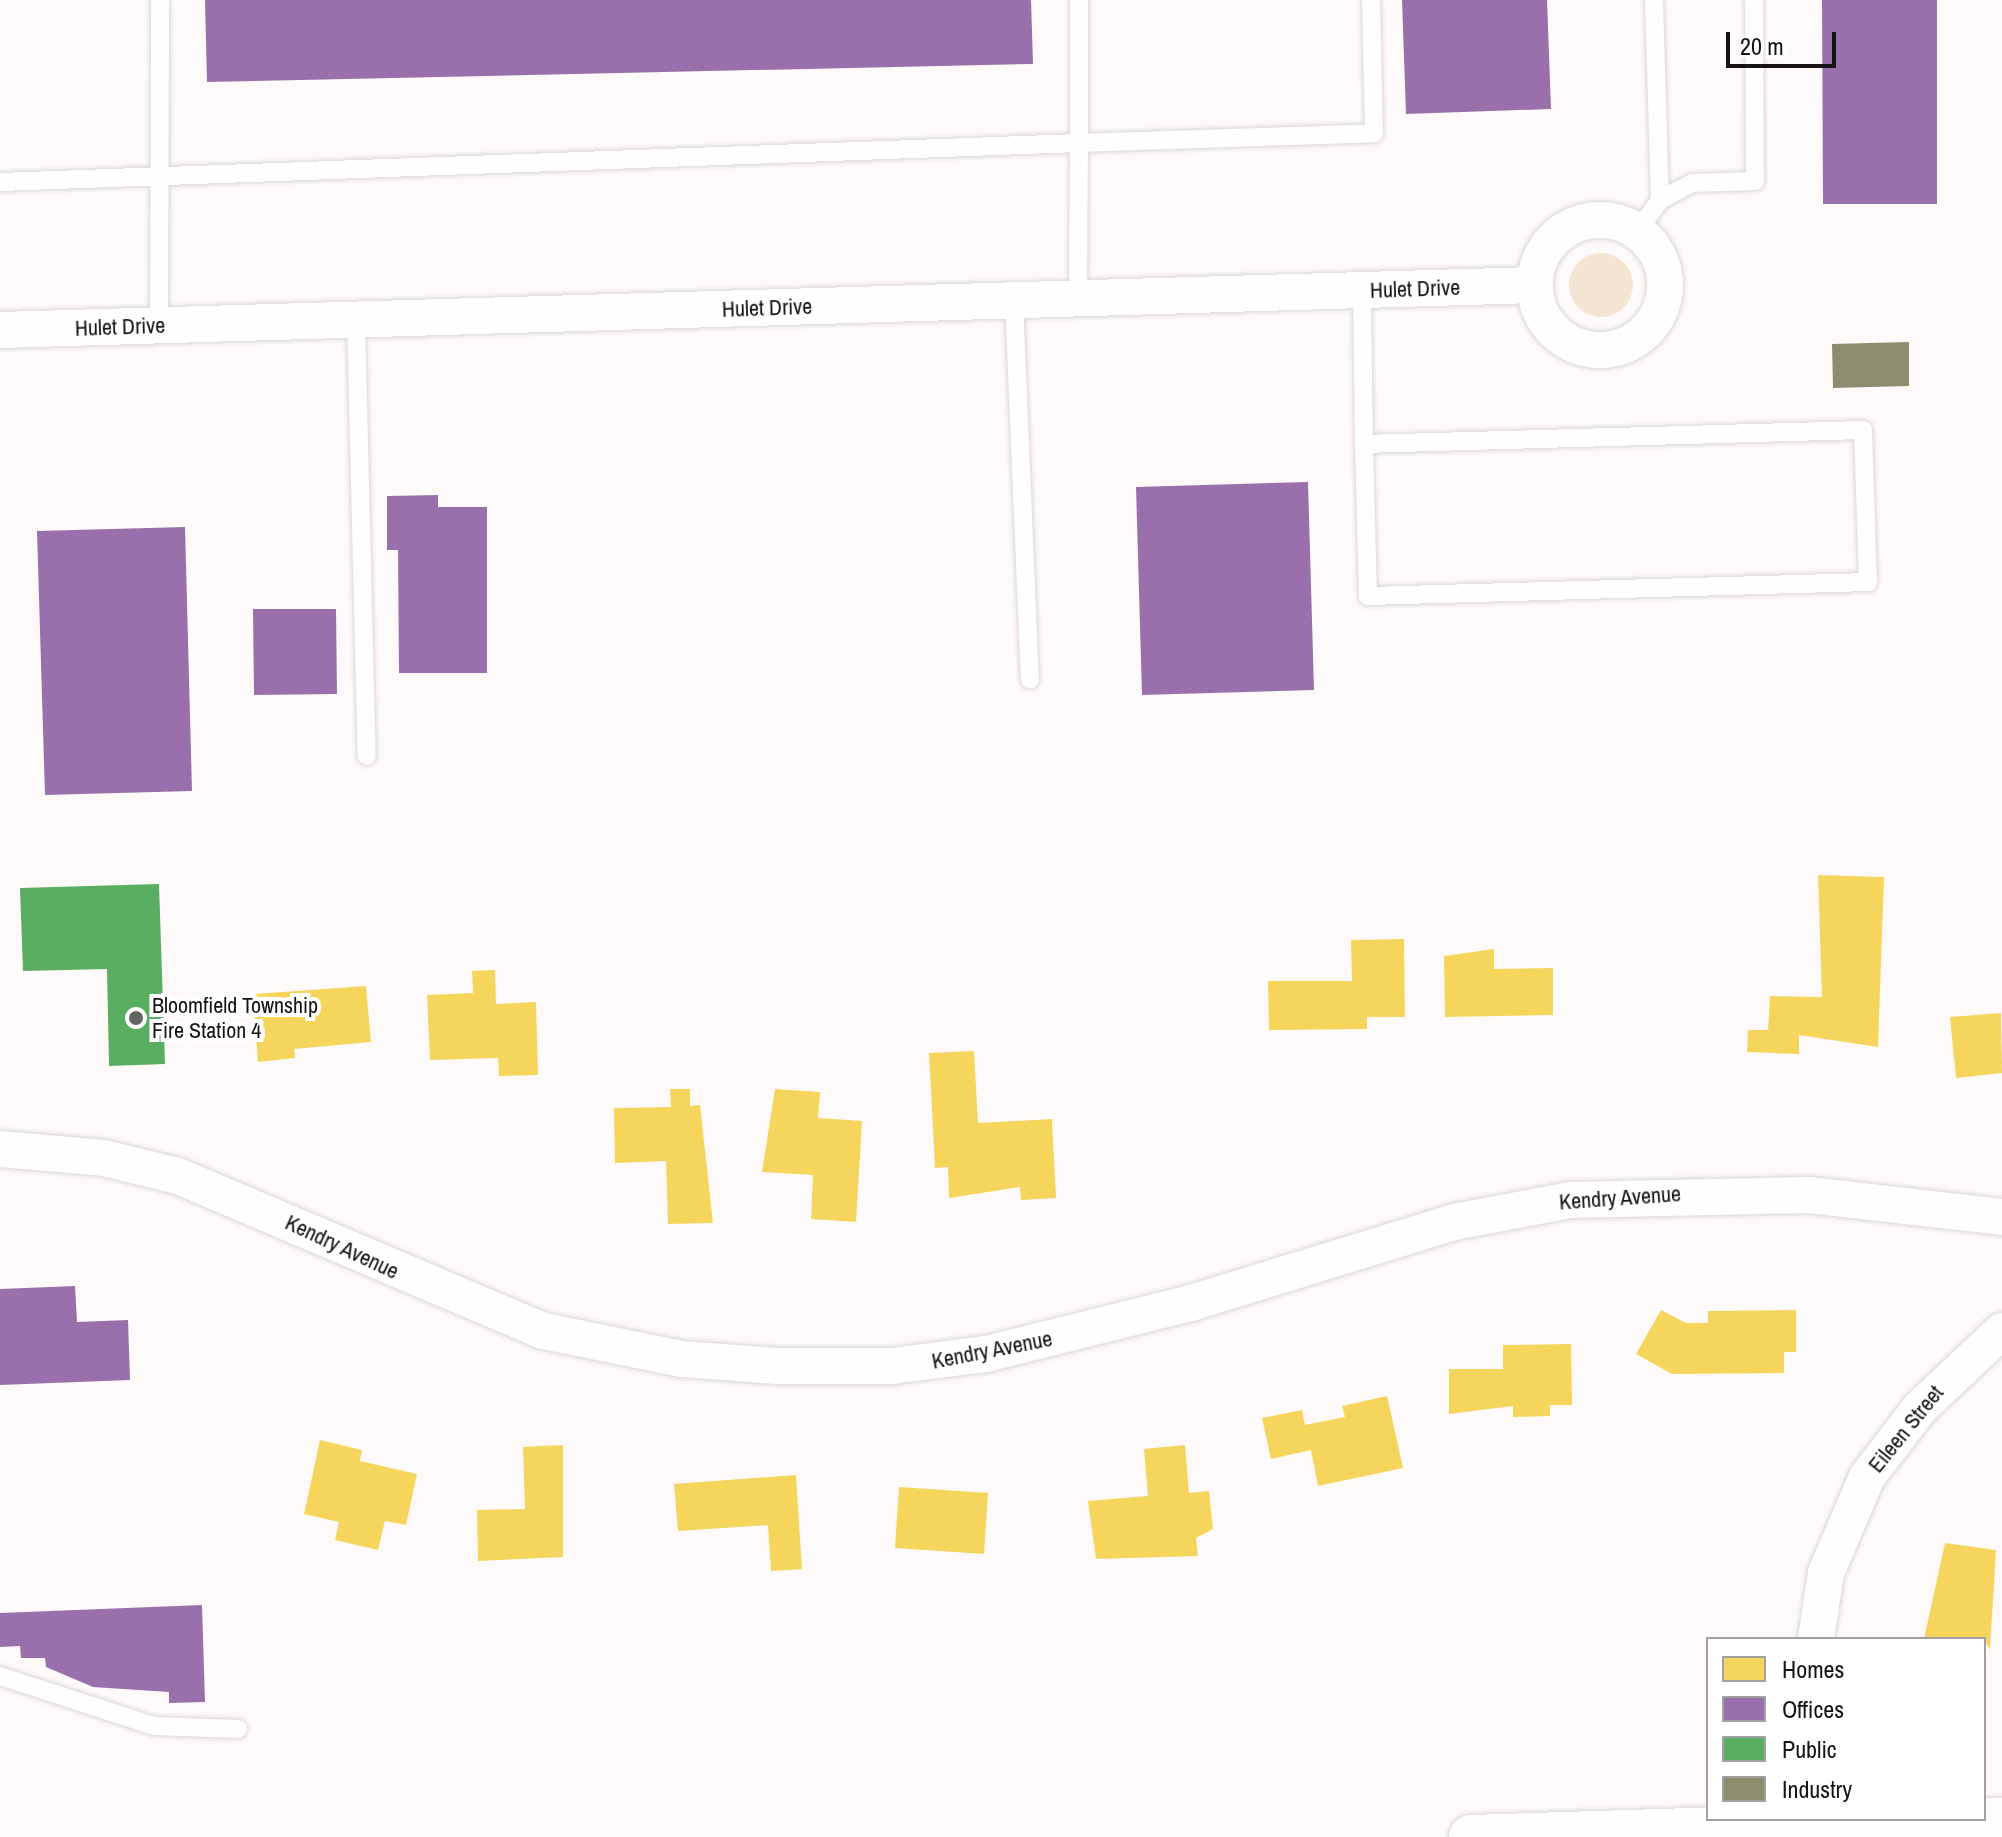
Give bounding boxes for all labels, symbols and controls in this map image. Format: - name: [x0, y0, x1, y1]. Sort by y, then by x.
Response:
- scale bar: [1730, 16, 1840, 66]
- text: 20 m: [1740, 30, 1784, 62]
- street label: Hulet Drive: [1369, 274, 1461, 304]
- street label: Hulet Drive: [721, 293, 813, 323]
- street label: Hulet Drive: [74, 312, 166, 342]
- place label: Bloomfield Township Fire Station 4: [152, 992, 318, 1044]
- marker: Bloomfield Township Fire Station 4: [127, 1009, 145, 1027]
- street label: Kendry Avenue: [1558, 1181, 1682, 1215]
- street label: Kendry Avenue: [281, 1209, 403, 1285]
- street label: Kendry Avenue: [929, 1325, 1055, 1375]
- street label: Eileen Street: [1863, 1380, 1949, 1478]
- legend: [1706, 1637, 1986, 1821]
- text: Homes: [1782, 1653, 1844, 1685]
- text: Offices: [1782, 1693, 1844, 1725]
- text: Public: [1782, 1733, 1837, 1765]
- text: Industry: [1782, 1773, 1852, 1805]

